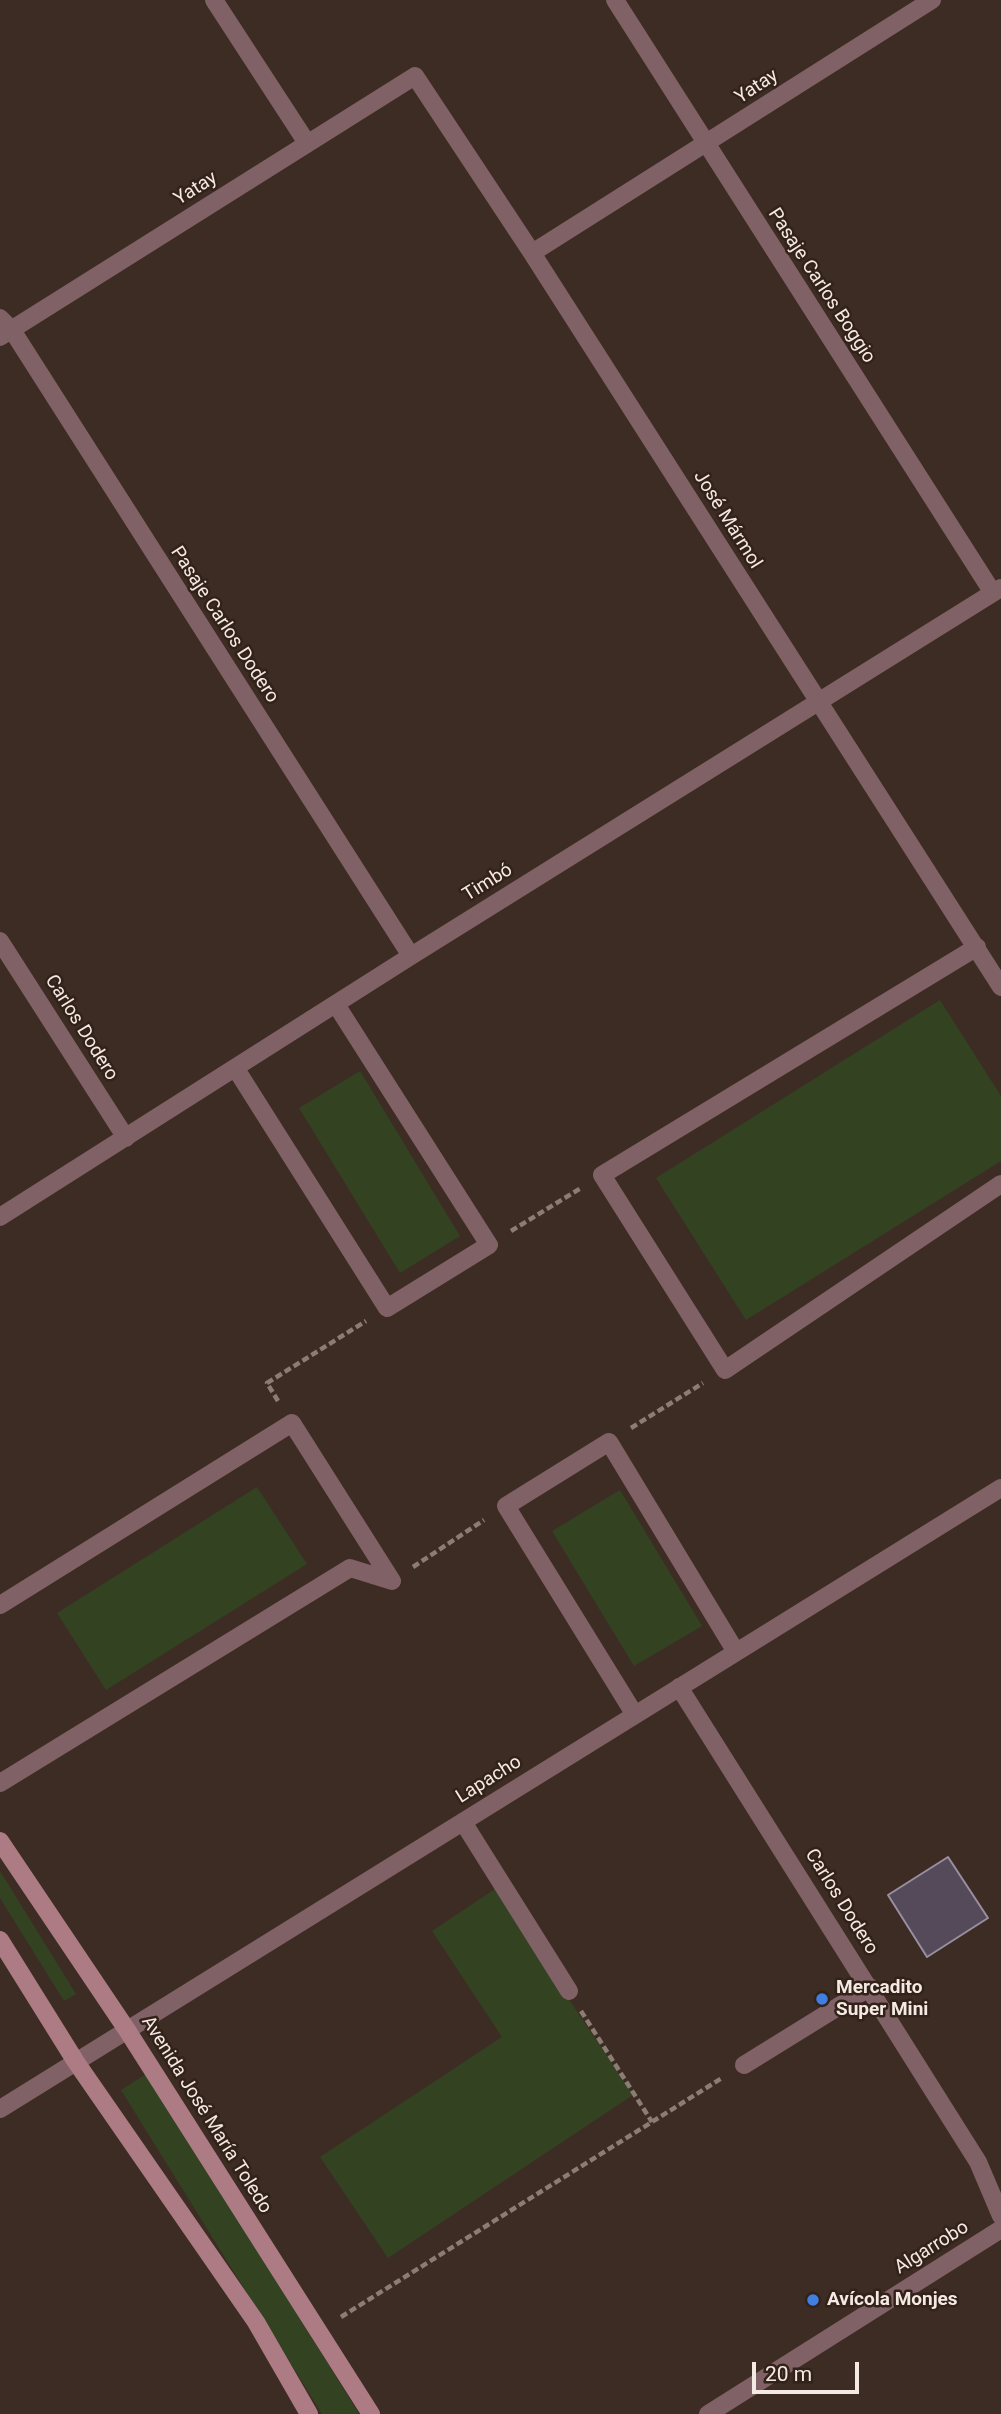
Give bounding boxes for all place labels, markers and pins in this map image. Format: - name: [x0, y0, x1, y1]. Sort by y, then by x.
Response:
- place label: Mercadito Super Mini: [836, 1977, 928, 2021]
- marker: Mercadito Super Mini: [814, 1991, 830, 2007]
- place label: Avícola Monjes: [827, 2289, 958, 2311]
- marker: Avícola Monjes: [805, 2292, 821, 2308]

